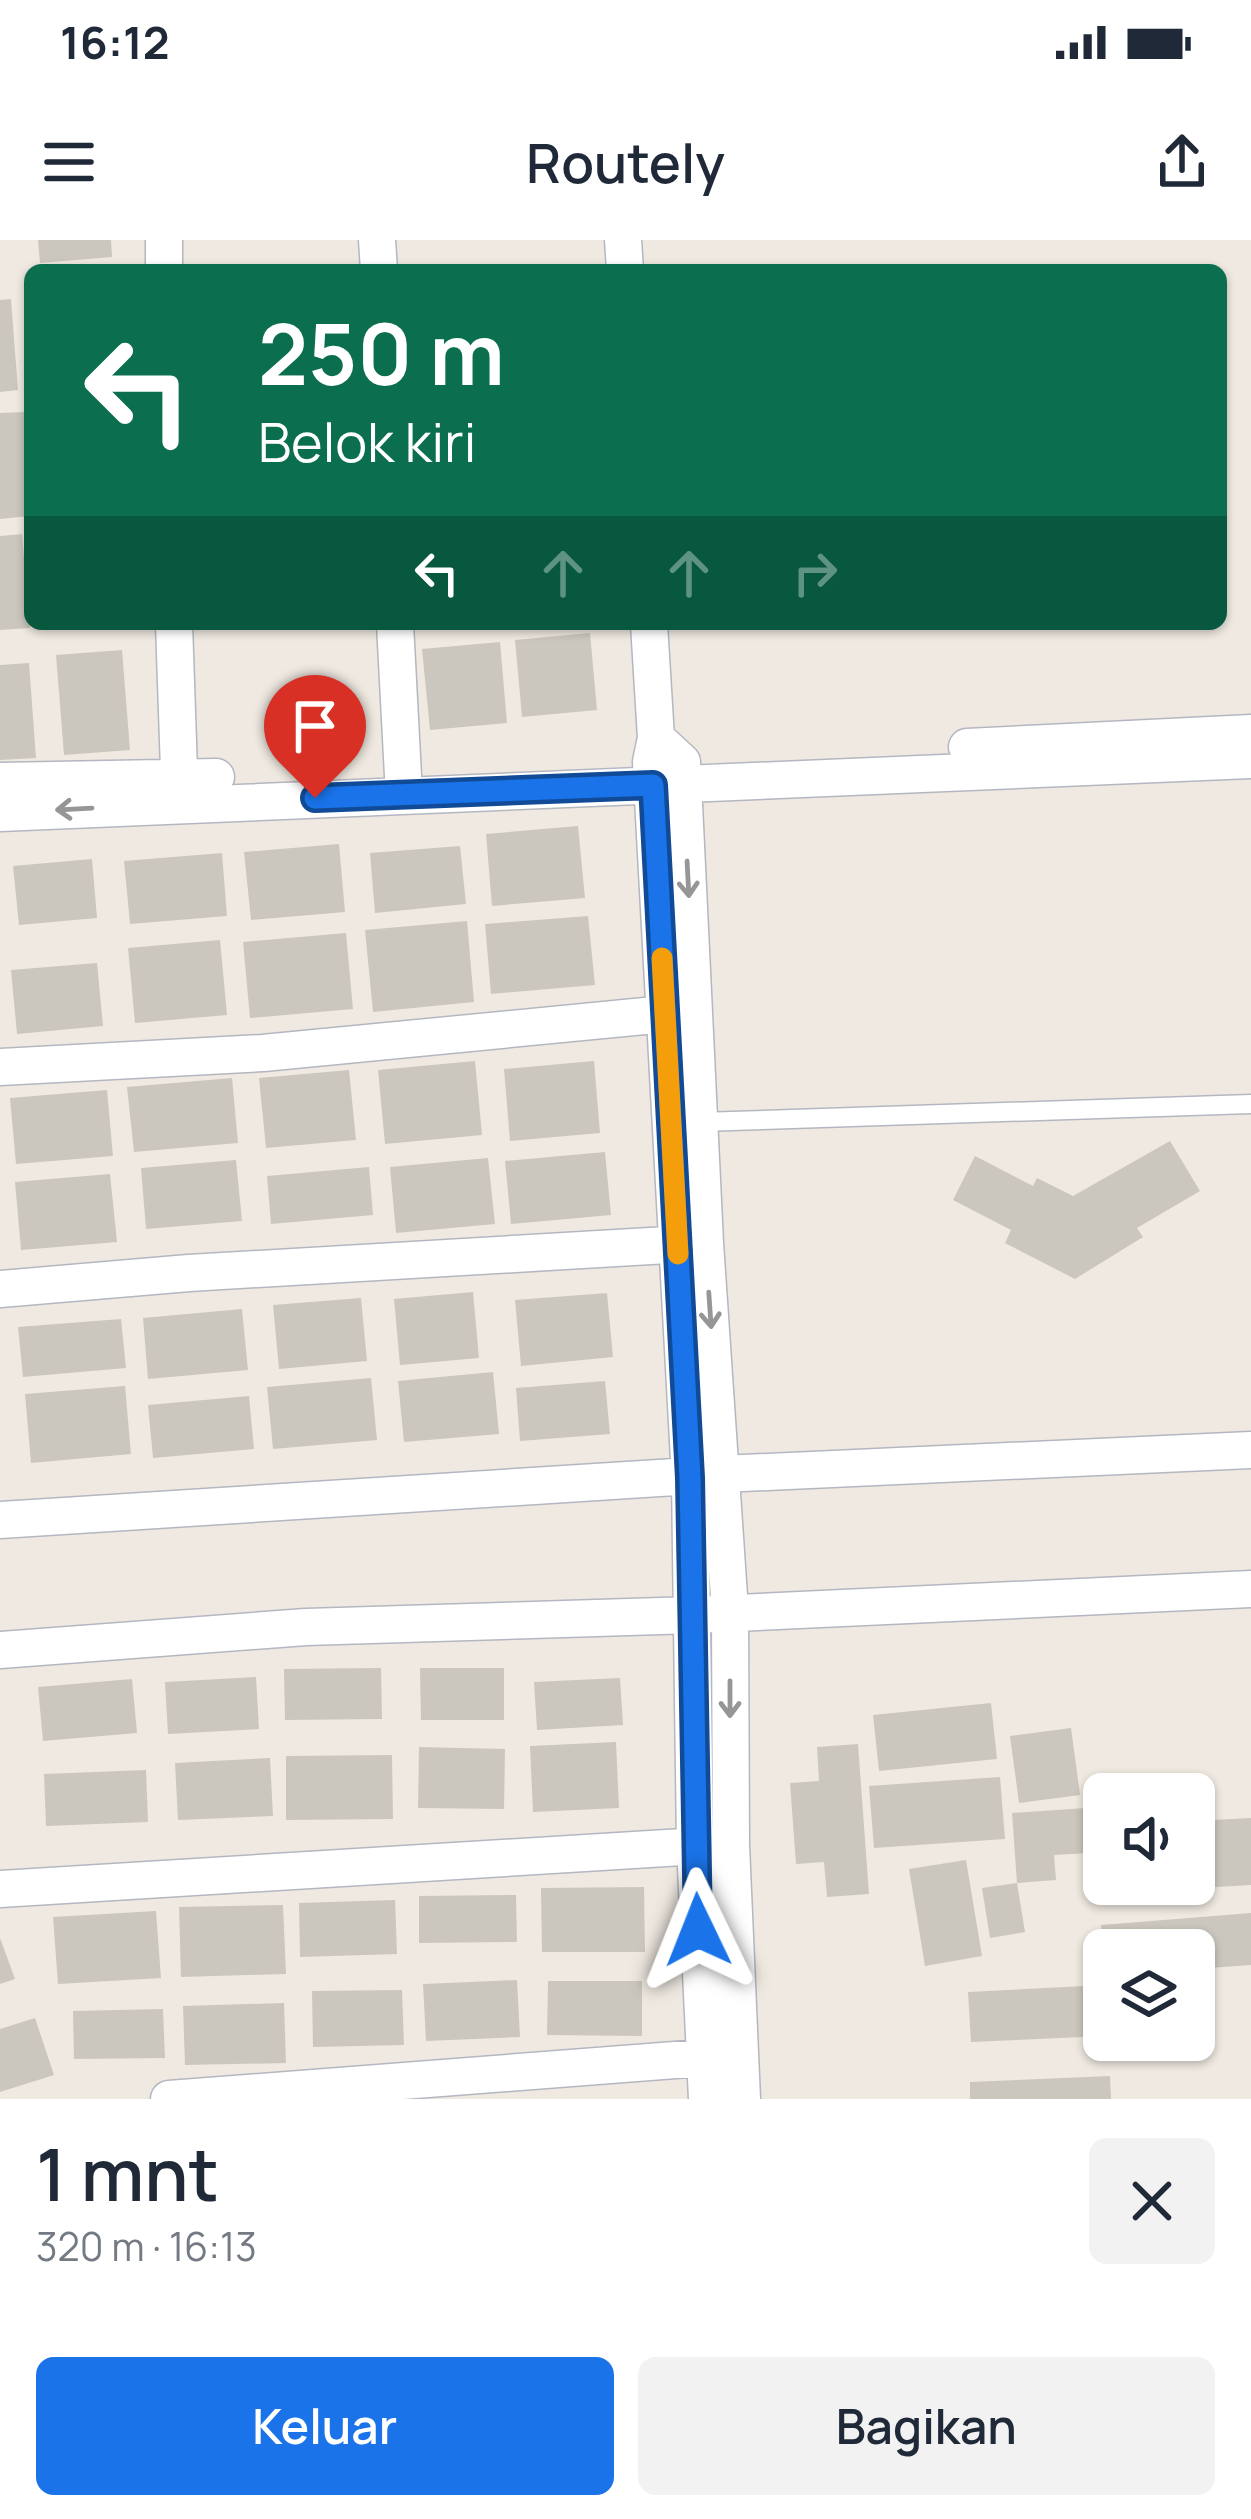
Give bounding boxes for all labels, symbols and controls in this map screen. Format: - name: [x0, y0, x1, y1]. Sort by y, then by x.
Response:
- text: 16:12: [60, 11, 170, 73]
- text: Routely: [526, 125, 725, 199]
- icon: menu: [36, 129, 102, 195]
- icon: share: [1149, 129, 1215, 195]
- text: 250 m: [258, 295, 505, 410]
- icon: left: [60, 312, 216, 468]
- text: Belok kiri: [258, 404, 476, 478]
- icon: left: [404, 540, 470, 606]
- icon: ahead: [530, 540, 596, 606]
- icon: ahead: [656, 540, 722, 606]
- icon: right: [782, 540, 848, 606]
- pin: [264, 675, 366, 798]
- icon: arrive: [282, 693, 348, 759]
- one-way arrow: [56, 798, 95, 821]
- one-way arrow: [677, 859, 700, 898]
- one-way arrow: [699, 1290, 722, 1329]
- one-way arrow: [719, 1679, 741, 1718]
- map controls: [1083, 1773, 1215, 2061]
- button: sound: [1083, 1773, 1215, 1905]
- position arrow: [635, 1867, 761, 1993]
- button: layers: [1083, 1929, 1215, 2061]
- text: 1 mnt: [36, 2124, 219, 2223]
- button: close: [1089, 2138, 1215, 2264]
- text: 320 m · 16:13: [36, 2219, 257, 2273]
- button: Keluar: [36, 2357, 614, 2495]
- button: Bagikan: [638, 2357, 1215, 2495]

